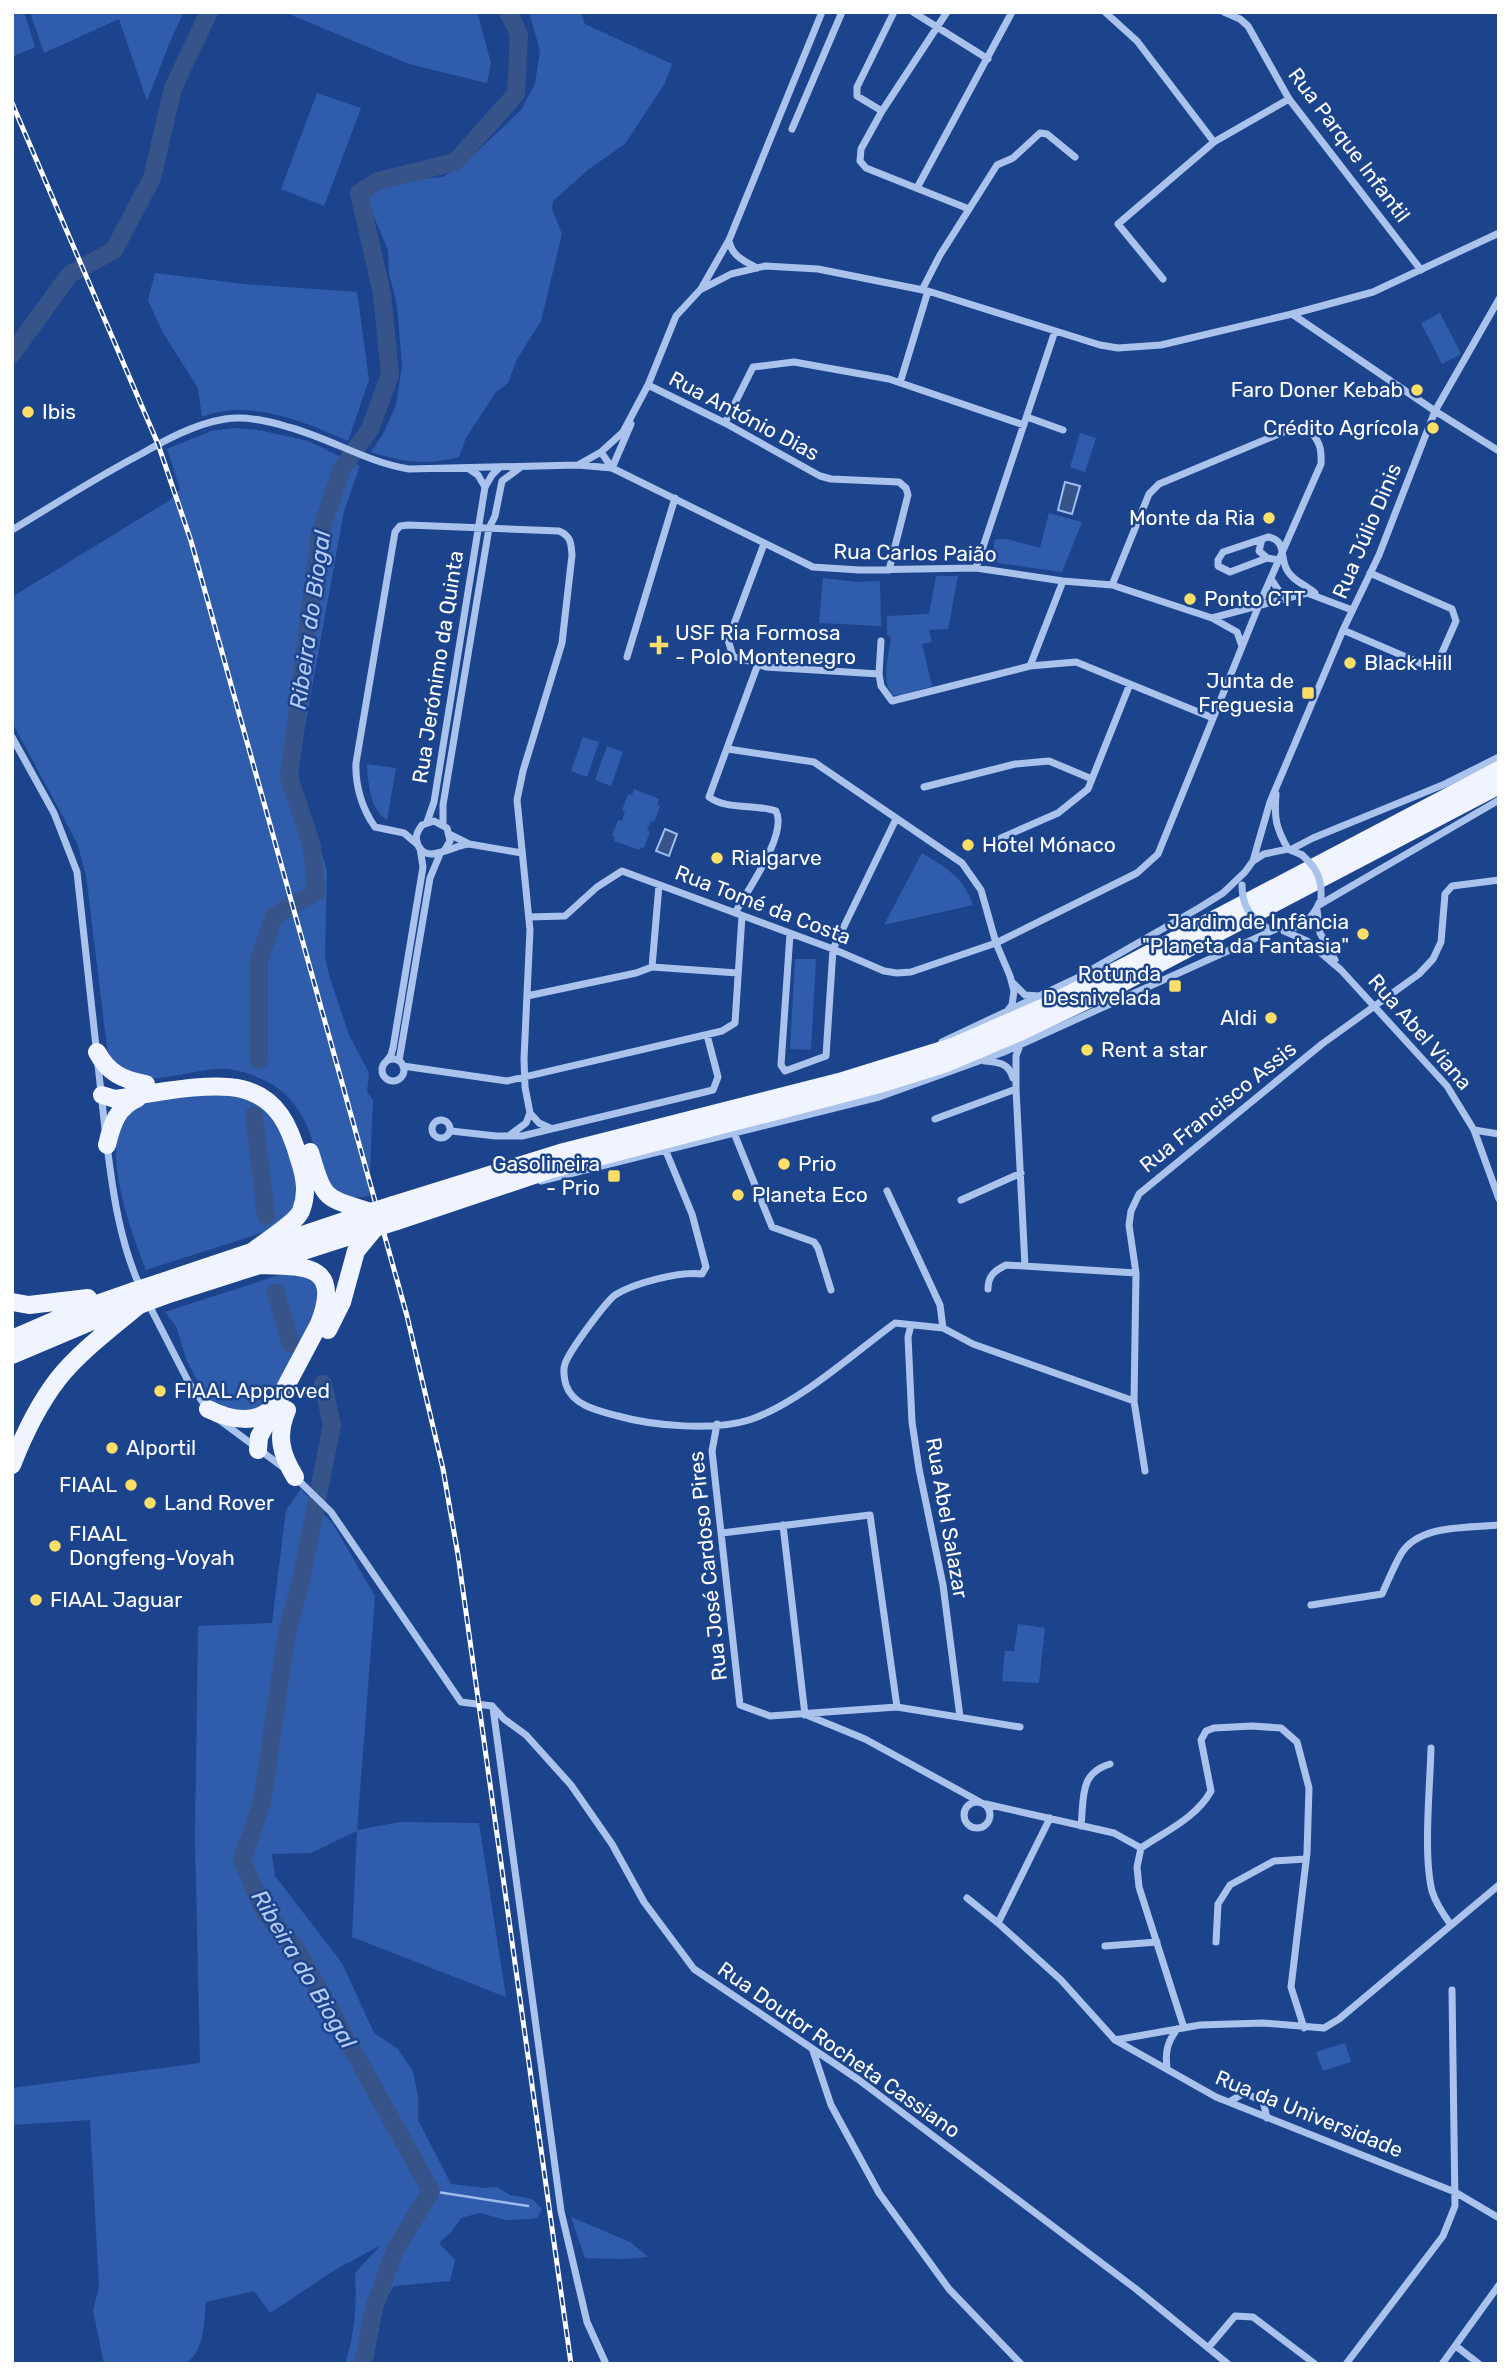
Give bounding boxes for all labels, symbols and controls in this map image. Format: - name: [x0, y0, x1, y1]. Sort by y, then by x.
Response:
- street label: Rua Parque Infantil: [1283, 63, 1416, 227]
- street label: Rua António Dias: [665, 365, 824, 466]
- place label: Faro Doner Kebab: [1231, 377, 1403, 402]
- marker: Faro Doner Kebab: [1409, 382, 1425, 398]
- place label: Ibis: [42, 399, 76, 424]
- marker: Ibis: [20, 404, 36, 420]
- place label: Crédito Agrícola: [1263, 415, 1419, 440]
- marker: Crédito Agrícola: [1425, 420, 1441, 436]
- street label: Rua Júlio Dinis: [1327, 459, 1406, 602]
- place label: Monte da Ria: [1129, 505, 1255, 530]
- marker: Monte da Ria: [1261, 510, 1277, 526]
- water label: Ribeira do Biogal: [284, 528, 336, 711]
- street label: Rua Carlos Paião: [833, 539, 997, 566]
- street label: Rua Jerónimo da Quinta: [407, 549, 468, 785]
- place label: Ponto CTT: [1204, 586, 1306, 611]
- marker: Ponto CTT: [1182, 591, 1198, 607]
- place label: USF Ria Formosa - Polo Montenegro: [675, 620, 856, 669]
- marker: USF Ria Formosa - Polo Montenegro: [649, 635, 669, 655]
- place label: Black Hill: [1364, 650, 1452, 675]
- marker: Black Hill: [1342, 655, 1358, 671]
- place label: Junta de Freguesia: [1198, 668, 1294, 717]
- marker: Junta de Freguesia: [1300, 685, 1316, 701]
- place label: Hotel Mónaco: [982, 832, 1116, 857]
- marker: Hotel Mónaco: [960, 837, 976, 853]
- place label: Rialgarve: [731, 845, 822, 870]
- marker: Rialgarve: [709, 850, 725, 866]
- street label: Rua Tomé da Costa: [672, 860, 855, 950]
- place label: Jardim de Infância "Planeta da Fantasia": [1142, 909, 1349, 958]
- marker: Jardim de Infância "Planeta da Fantasia": [1355, 926, 1371, 942]
- place label: Rotunda Desnivelada: [1042, 961, 1161, 1010]
- street label: Rua Abel Viana: [1363, 969, 1477, 1095]
- marker: Rotunda Desnivelada: [1167, 978, 1183, 994]
- place label: Aldi: [1220, 1005, 1257, 1030]
- marker: Aldi: [1263, 1010, 1279, 1026]
- street label: Rua Francisco Assis: [1134, 1036, 1301, 1177]
- place label: Rent a star: [1101, 1037, 1208, 1062]
- marker: Rent a star: [1079, 1042, 1095, 1058]
- place label: Gasolineira - Prio: [492, 1151, 600, 1200]
- place label: Prio: [798, 1151, 837, 1176]
- marker: Prio: [776, 1156, 792, 1172]
- marker: Gasolineira - Prio: [606, 1168, 622, 1184]
- place label: Planeta Eco: [752, 1182, 868, 1207]
- marker: Planeta Eco: [730, 1187, 746, 1203]
- place label: FIAAL Approved: [174, 1378, 330, 1403]
- marker: FIAAL Approved: [152, 1383, 168, 1399]
- place label: Alportil: [126, 1435, 196, 1460]
- street label: Rua Abel Salazar: [921, 1436, 974, 1600]
- marker: Alportil: [104, 1440, 120, 1456]
- street label: Rua José Cardoso Pires: [683, 1450, 732, 1682]
- place label: FIAAL: [59, 1472, 117, 1497]
- marker: FIAAL: [123, 1477, 139, 1493]
- place label: Land Rover: [164, 1490, 274, 1515]
- marker: Land Rover: [142, 1495, 158, 1511]
- place label: FIAAL Dongfeng-Voyah: [69, 1521, 235, 1570]
- marker: FIAAL Dongfeng-Voyah: [47, 1538, 63, 1554]
- place label: FIAAL Jaguar: [50, 1587, 182, 1612]
- marker: FIAAL Jaguar: [28, 1592, 44, 1608]
- water label: Ribeira do Biogal: [246, 1884, 363, 2054]
- street label: Rua Doutor Rocheta Cassiano: [713, 1956, 965, 2143]
- street label: Rua da Universidade: [1212, 2064, 1407, 2163]

